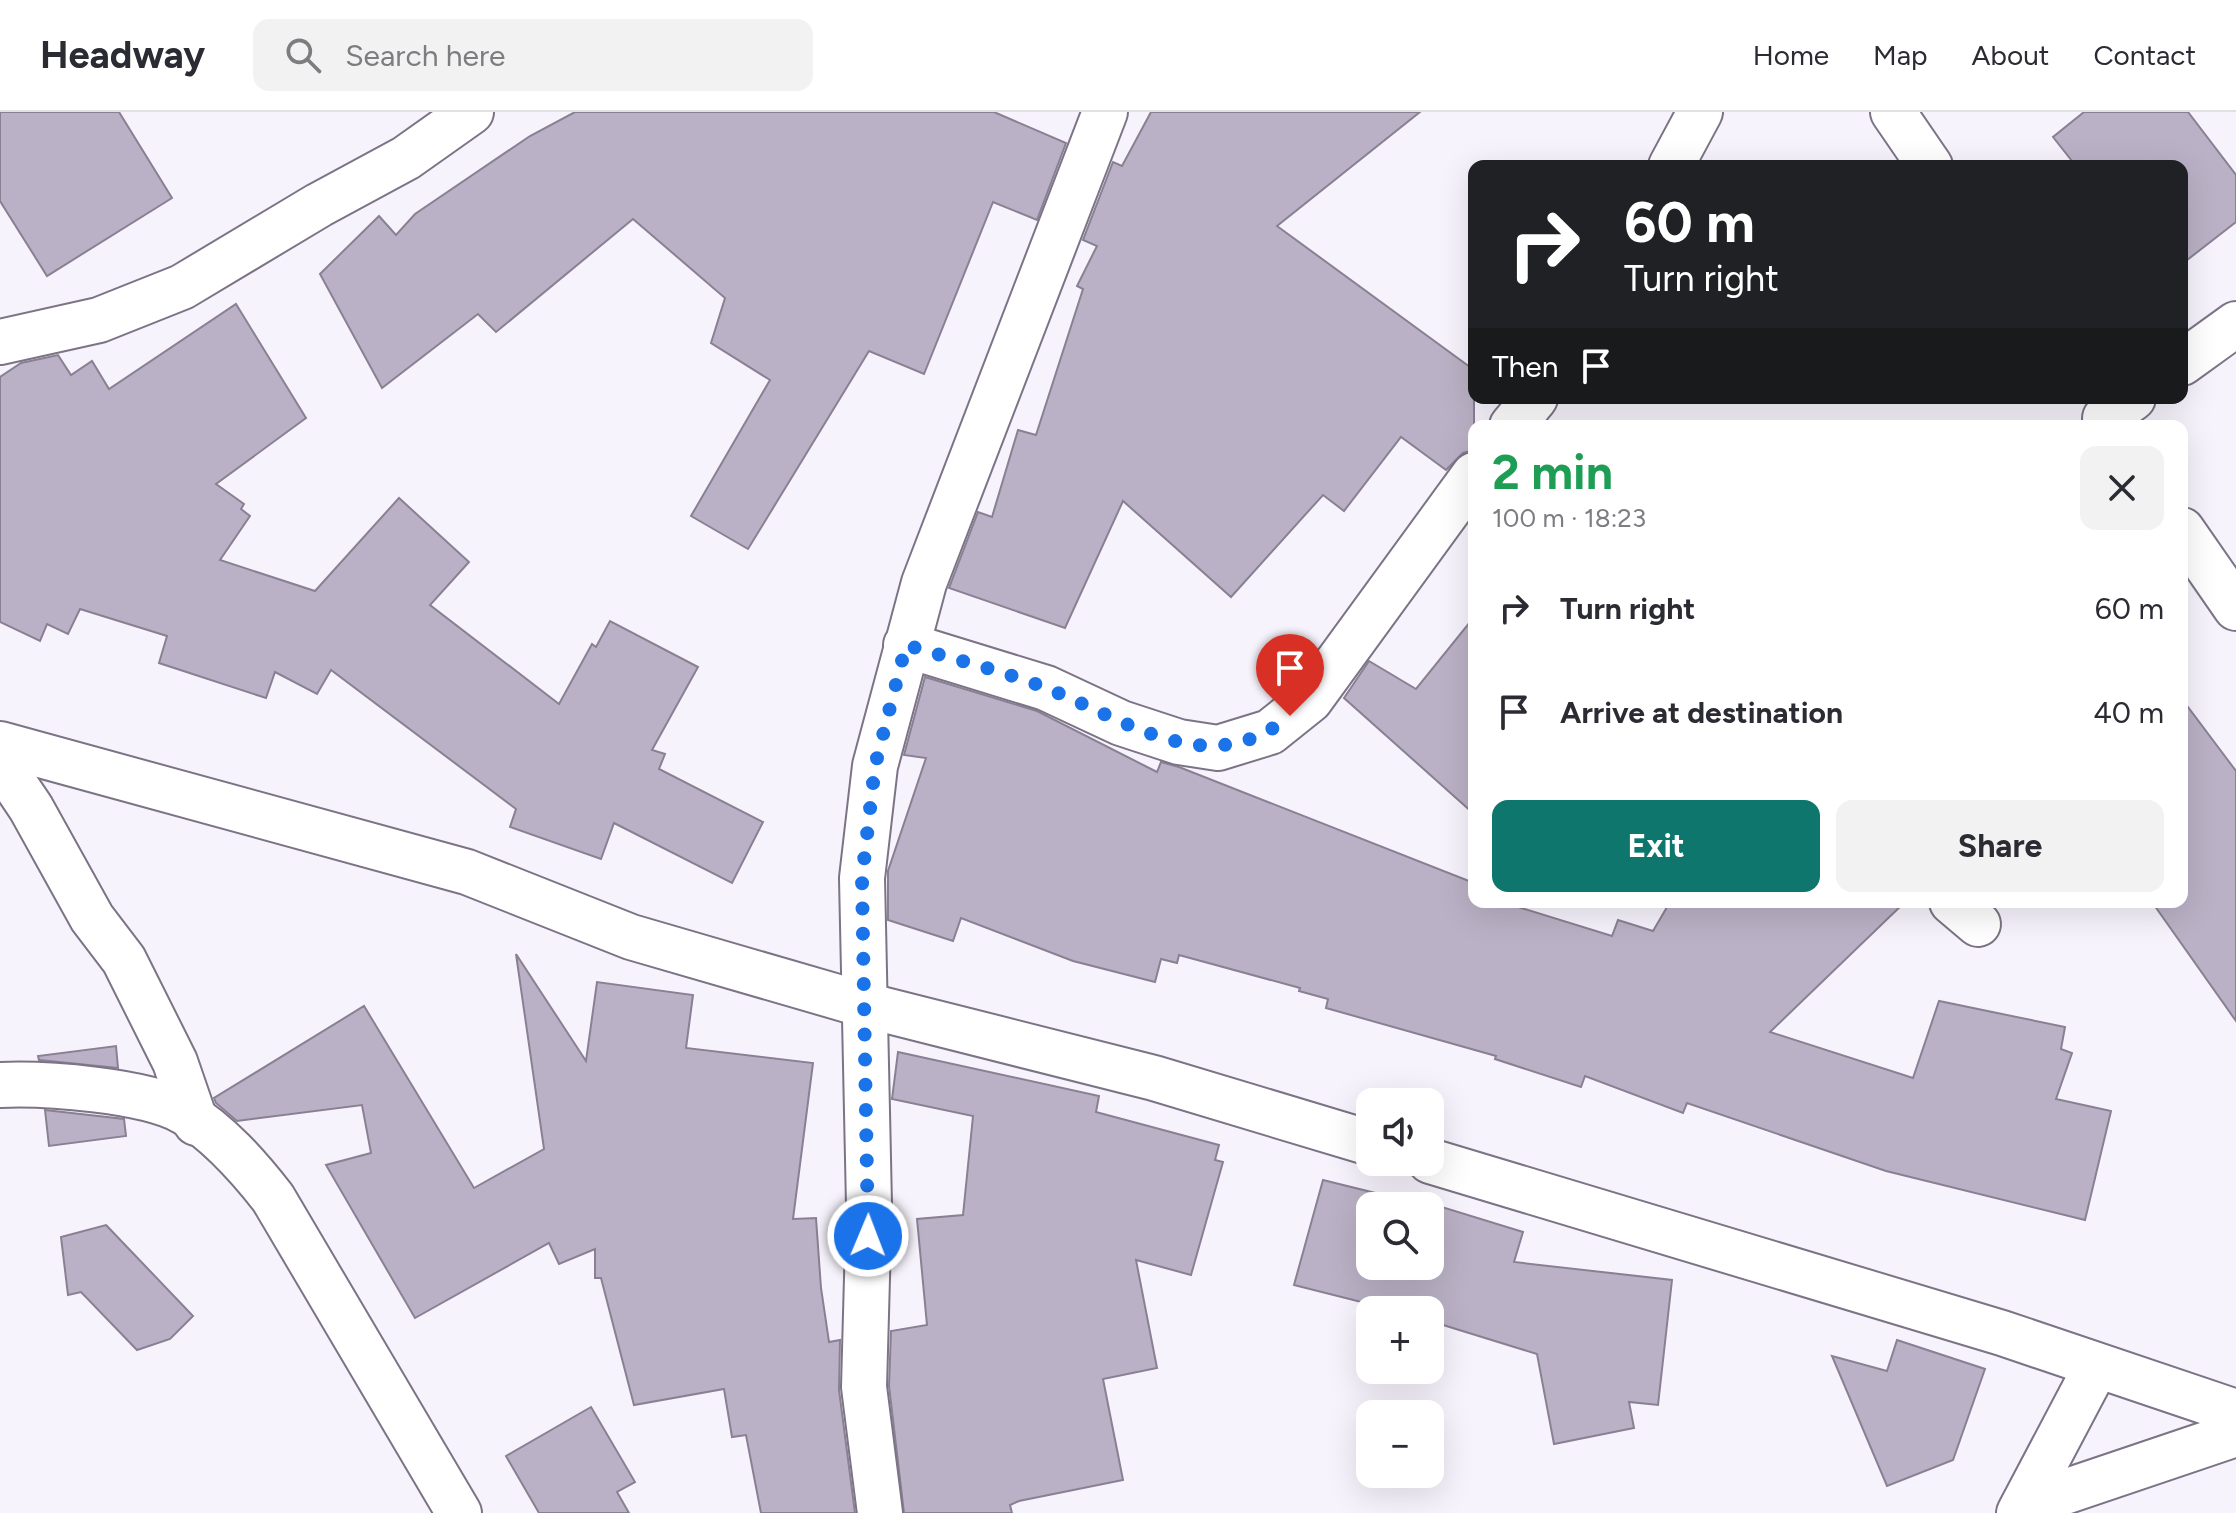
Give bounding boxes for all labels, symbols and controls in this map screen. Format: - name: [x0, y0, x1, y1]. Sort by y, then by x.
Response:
- search box: [253, 19, 813, 91]
- text: Headway: [40, 32, 205, 78]
- icon: search: [281, 33, 325, 77]
- text: Search here: [345, 37, 505, 74]
- text: Home: [1753, 38, 1829, 72]
- text: Map: [1873, 38, 1928, 72]
- text: About: [1972, 38, 2049, 72]
- text: Contact: [2093, 38, 2196, 72]
- text: 60 m: [1624, 189, 1755, 256]
- icon: right: [1492, 192, 1596, 296]
- text: Turn right: [1624, 257, 1779, 300]
- icon: arrive: [1574, 344, 1618, 388]
- text: Then: [1492, 348, 1558, 385]
- text: 2 min: [1492, 443, 1613, 501]
- button: close: [2080, 446, 2164, 530]
- text: 100 m · 18:23: [1492, 502, 1646, 534]
- icon: right: [1492, 586, 1536, 630]
- text: Turn right: [1560, 590, 1695, 627]
- text: 60 m: [2095, 590, 2164, 627]
- pin: [1256, 634, 1324, 716]
- icon: arrive: [1268, 646, 1312, 690]
- icon: arrive: [1492, 690, 1536, 734]
- text: Arrive at destination: [1560, 694, 1843, 731]
- text: 40 m: [2093, 694, 2164, 731]
- button: Exit: [1492, 800, 1820, 892]
- button: Share: [1836, 800, 2164, 892]
- map controls: [1356, 1088, 1444, 1488]
- button: sound: [1356, 1088, 1444, 1176]
- button: search: [1356, 1192, 1444, 1280]
- position arrow: [826, 1194, 910, 1278]
- button: +: [1356, 1296, 1444, 1384]
- button: −: [1356, 1400, 1444, 1488]

